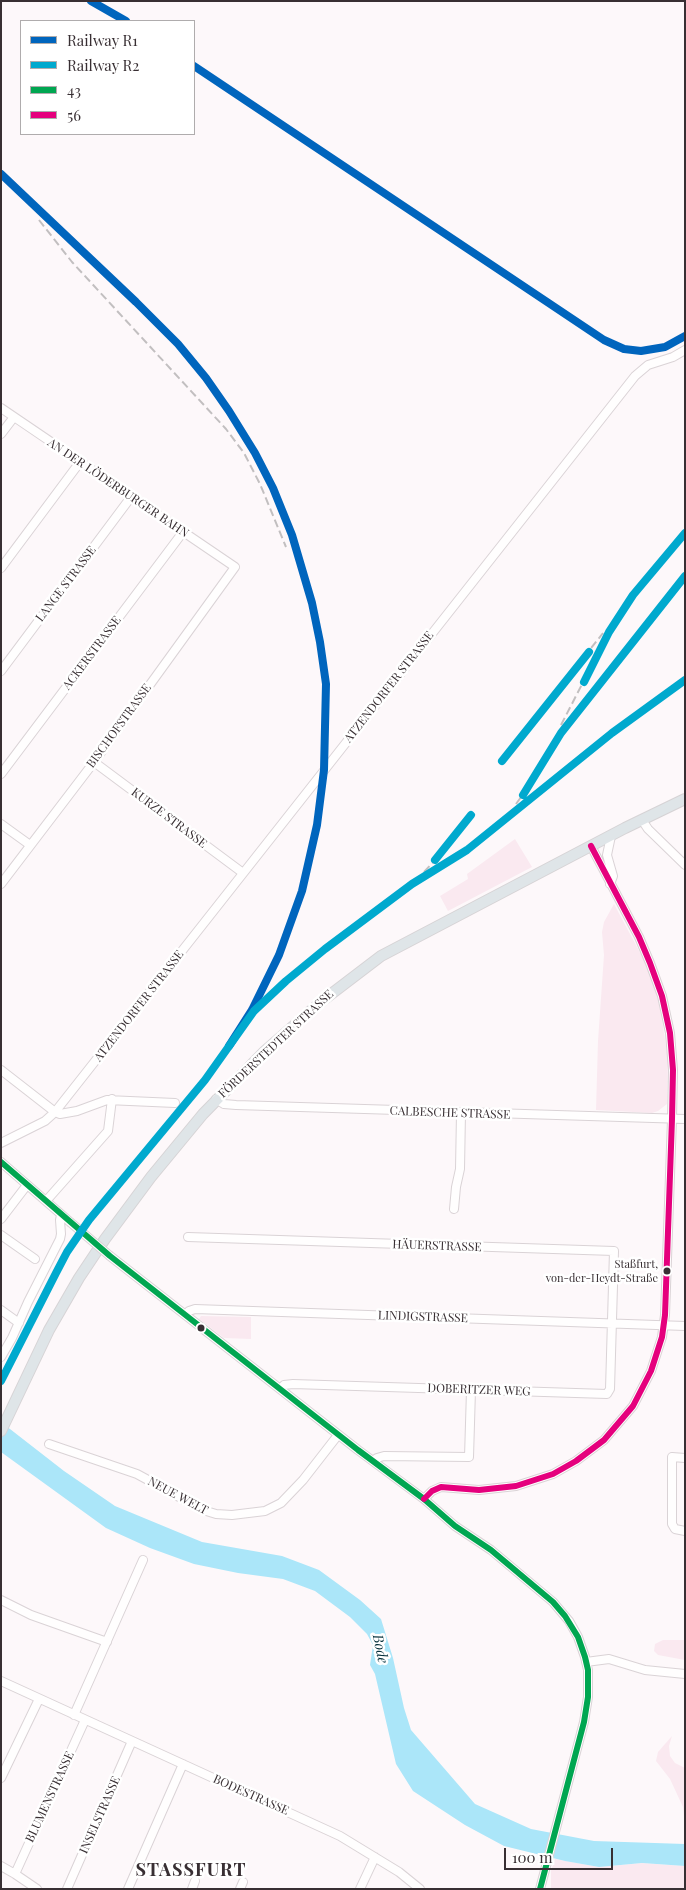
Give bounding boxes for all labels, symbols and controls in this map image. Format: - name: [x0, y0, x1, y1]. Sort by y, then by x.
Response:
- legend: [20, 20, 195, 135]
- text: Railway R1: [67, 30, 138, 50]
- text: Railway R2: [67, 55, 140, 75]
- text: 43: [67, 80, 81, 100]
- text: 56: [67, 105, 81, 125]
- street label: AN DER LÖDERBURGER BAHN: [45, 435, 191, 541]
- street label: LANGE STRASSE: [33, 543, 99, 625]
- street label: ACKERSTRASSE: [60, 613, 124, 693]
- street label: ATZENDORFER STRASSE: [341, 629, 437, 745]
- street label: BISCHOFSTRASSE: [84, 681, 154, 771]
- street label: KURZE STRASSE: [128, 785, 210, 851]
- street label: ATZENDORFER STRASSE: [91, 948, 187, 1064]
- street label: FÖRDERSTEDTER STRASSE: [216, 987, 336, 1101]
- street label: CALBESCHE STRASSE: [389, 1104, 511, 1122]
- street label: HÄUERSTRASSE: [392, 1237, 482, 1255]
- place label: Staßfurt, von-der-Heydt-Straße: [546, 1258, 658, 1284]
- marker: Staßfurt, von-der-Heydt-Straße: [662, 1266, 672, 1276]
- street label: LINDIGSTRASSE: [378, 1308, 468, 1326]
- unlabelled marker: [196, 1323, 206, 1333]
- street label: DOBERITZER WEG: [427, 1381, 531, 1399]
- street label: NEUE WELT: [145, 1474, 211, 1518]
- water label: Bode: [369, 1633, 391, 1665]
- street label: BLUMENSTRASSE: [23, 1749, 77, 1845]
- street label: BODESTRASSE: [211, 1772, 291, 1818]
- street label: INSELSTRASSE: [77, 1774, 123, 1856]
- scale bar: [506, 1838, 615, 1870]
- text: 100 m: [512, 1847, 553, 1867]
- district label: STASSFURT: [134, 1859, 248, 1881]

